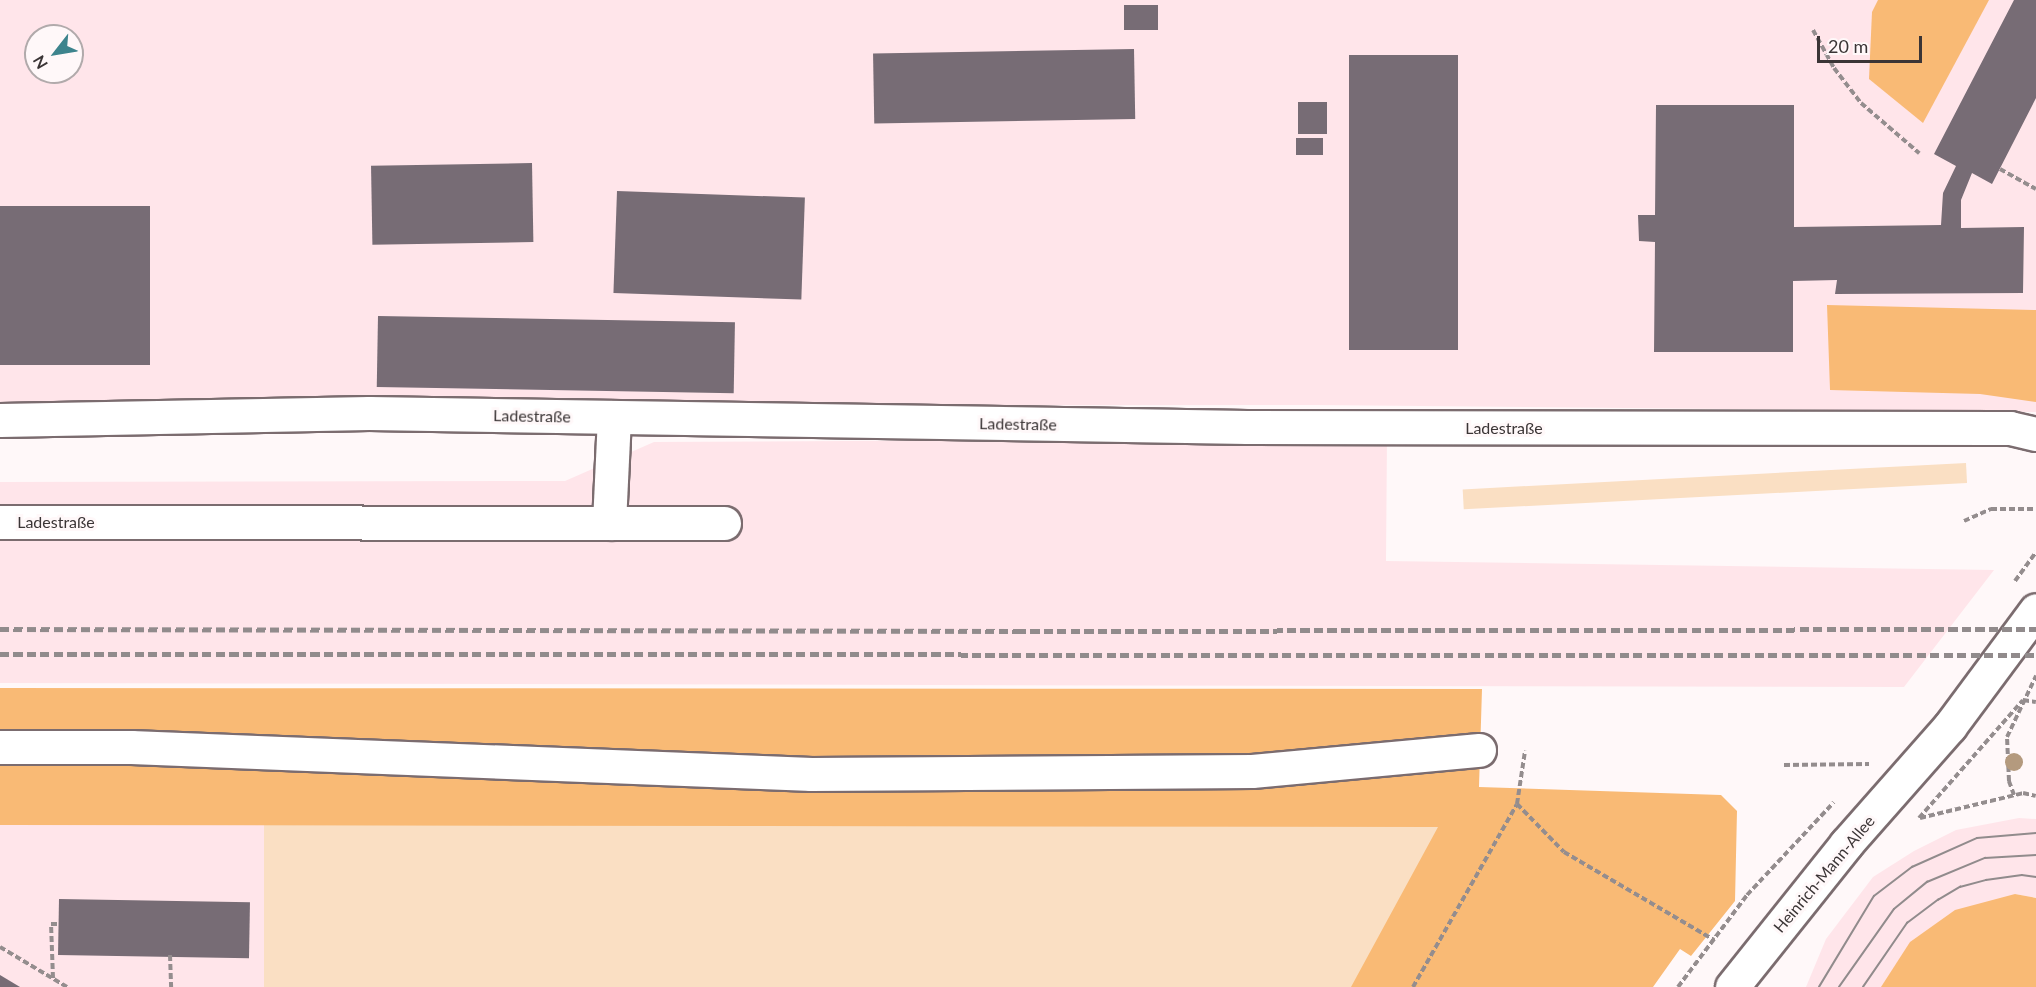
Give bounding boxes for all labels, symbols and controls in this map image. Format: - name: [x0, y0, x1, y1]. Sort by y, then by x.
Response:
- north arrow: [24, 24, 84, 84]
- scale bar: [1820, 24, 1925, 62]
- text: 20 m: [1828, 35, 1868, 57]
- text: N: [29, 52, 51, 73]
- street label: Ladestraße: [493, 406, 571, 426]
- street label: Ladestraße: [979, 414, 1057, 434]
- street label: Ladestraße: [1465, 418, 1543, 438]
- street label: Ladestraße: [17, 512, 95, 532]
- street label: Heinrich-Mann-Allee: [1769, 812, 1879, 936]

